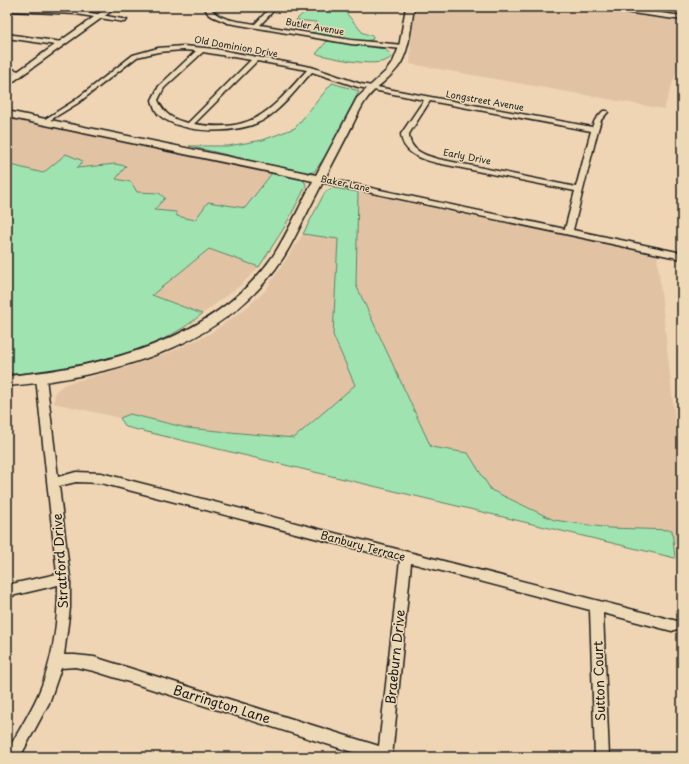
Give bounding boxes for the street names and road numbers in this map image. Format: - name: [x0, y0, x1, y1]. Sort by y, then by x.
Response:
- street label: Butler Avenue: [285, 14, 346, 38]
- street label: Old Dominion Drive: [193, 32, 279, 60]
- street label: Longstreet Avenue: [445, 86, 525, 114]
- street label: Early Drive: [442, 145, 492, 168]
- street label: Baker Lane: [319, 171, 372, 195]
- street label: Stratford Drive: [47, 513, 72, 609]
- street label: Banbury Terrace: [319, 526, 408, 565]
- street label: Braeburn Drive: [380, 609, 409, 705]
- street label: Sutton Court: [588, 640, 609, 722]
- street label: Barrington Lane: [171, 680, 273, 727]

